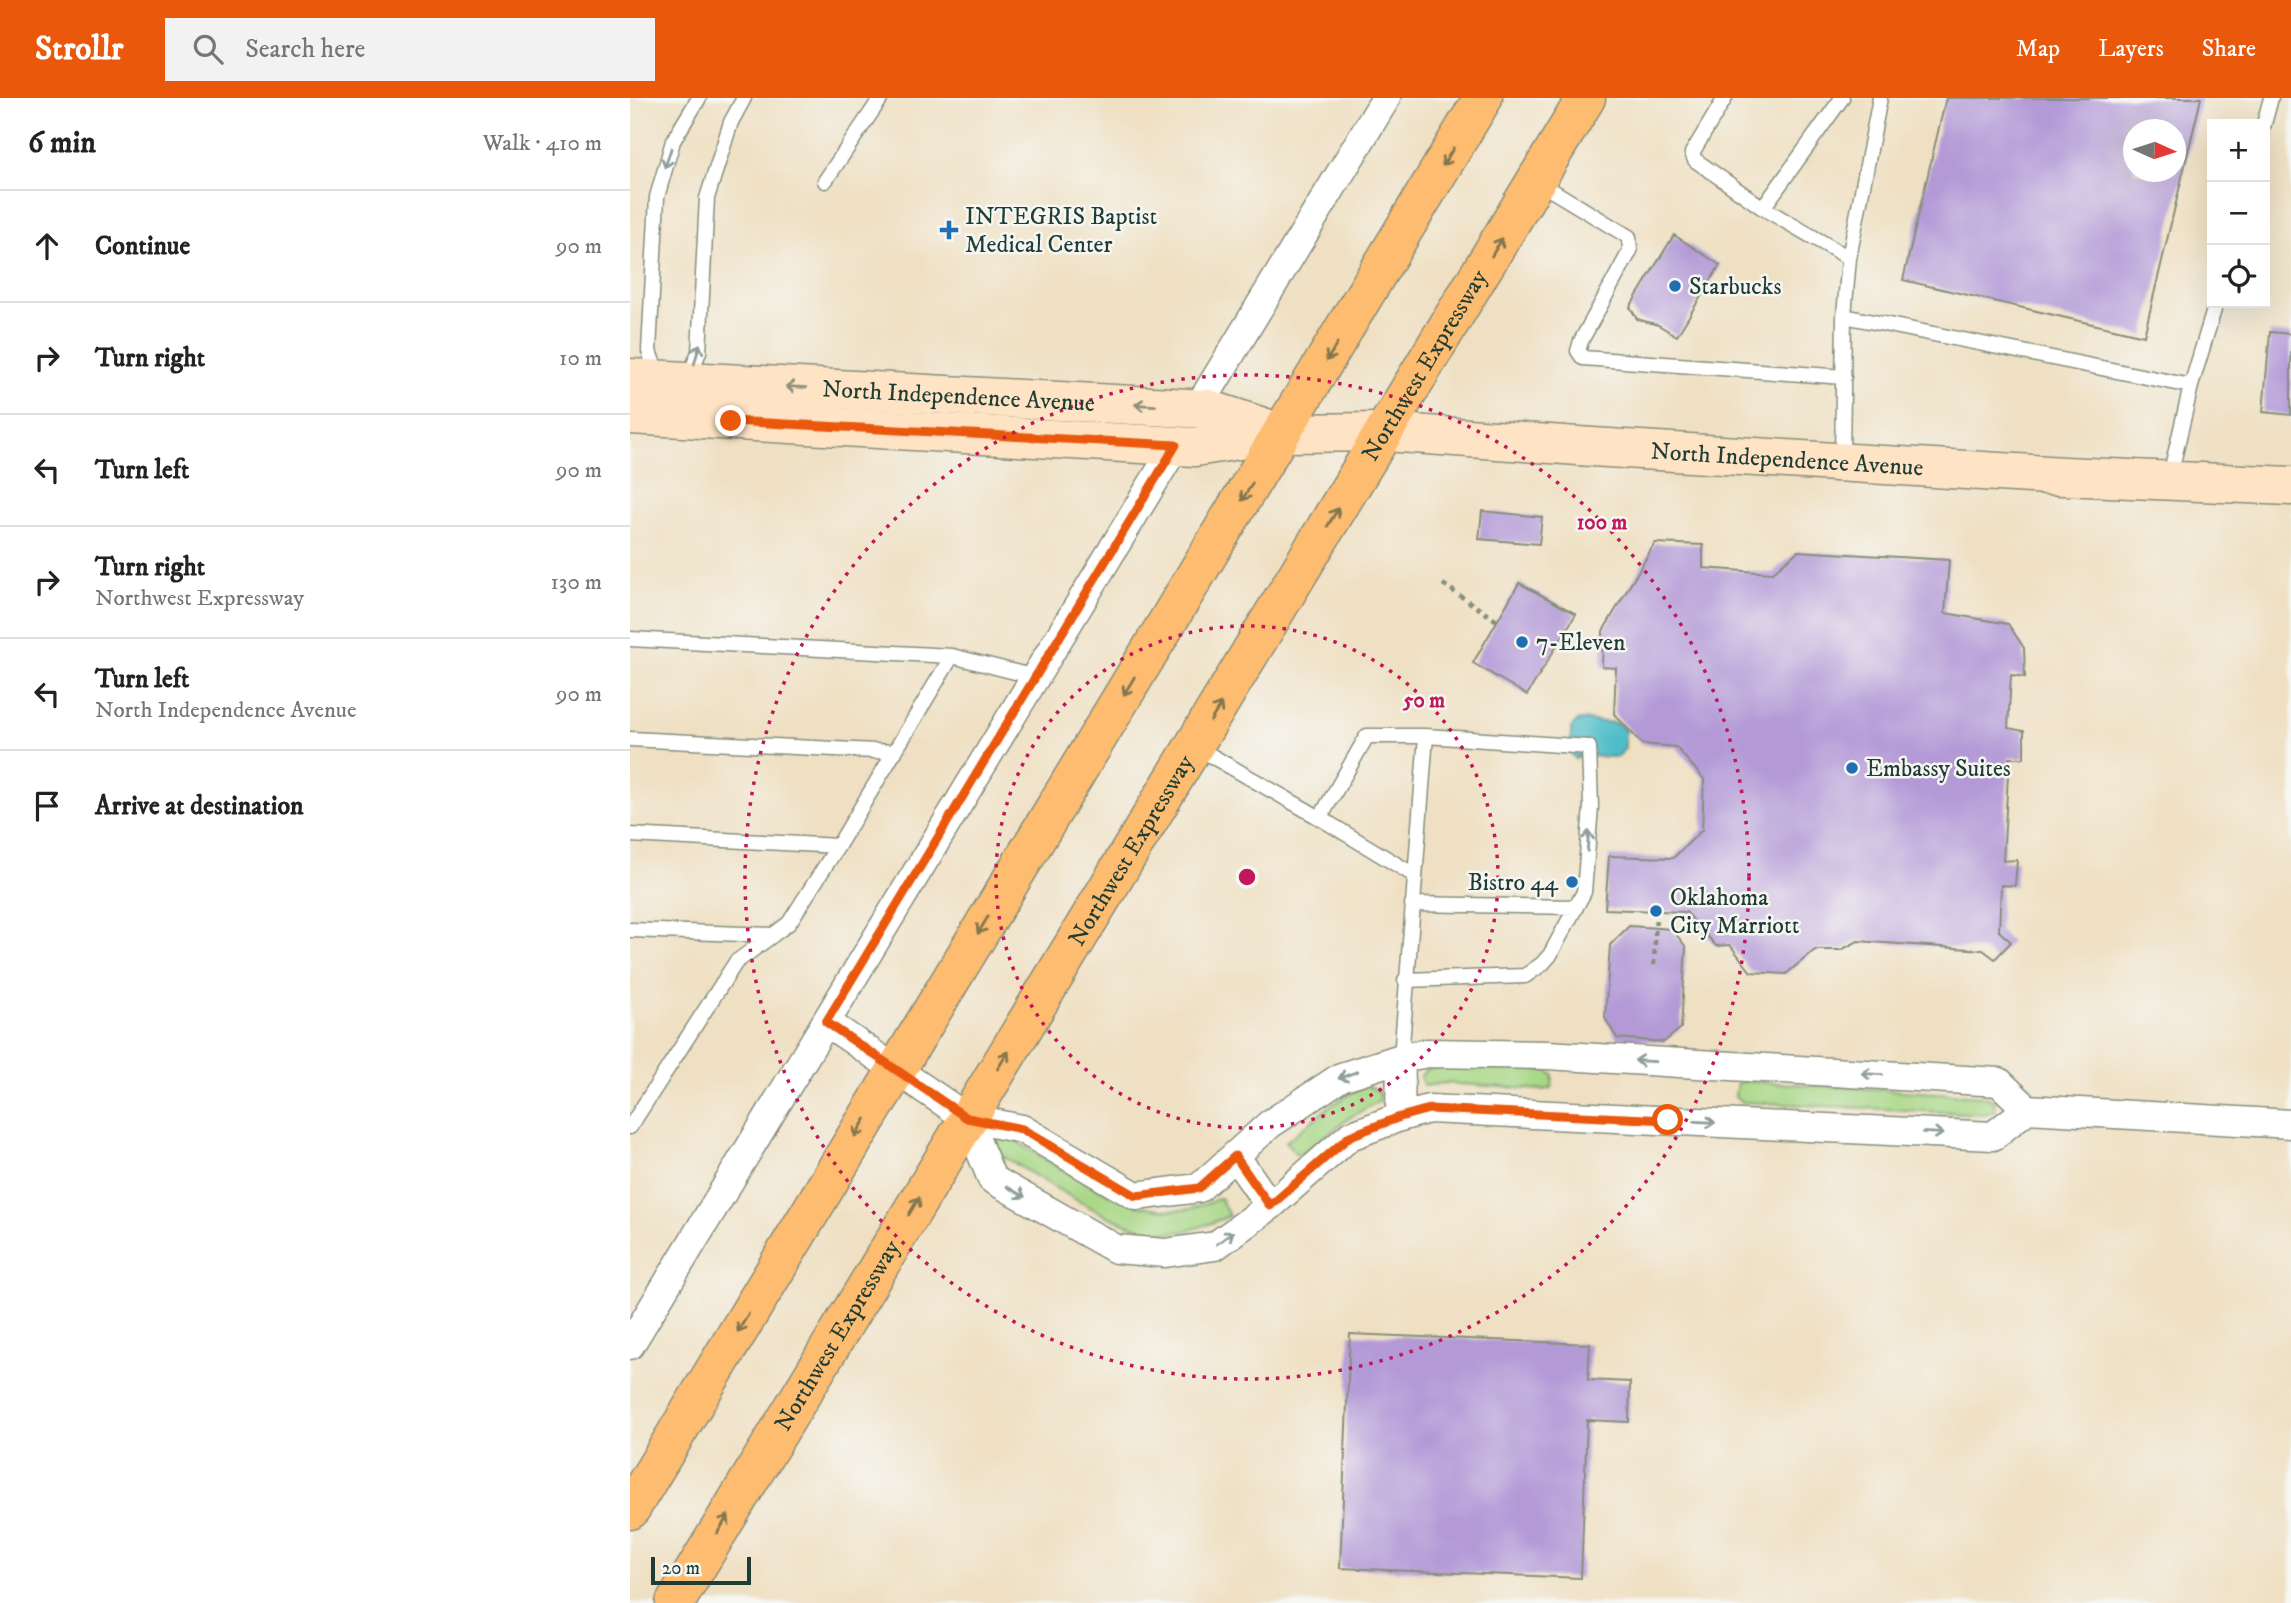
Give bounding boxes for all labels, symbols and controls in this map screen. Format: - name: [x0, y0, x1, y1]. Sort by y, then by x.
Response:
- search box: [165, 18, 655, 81]
- text: Strollr: [35, 29, 123, 70]
- icon: search: [189, 30, 227, 68]
- text: Search here: [245, 33, 365, 66]
- text: Map: [2016, 34, 2060, 64]
- text: Layers: [2098, 34, 2164, 64]
- text: Share: [2202, 34, 2256, 64]
- north arrow: [2123, 119, 2186, 182]
- map controls: [2207, 119, 2270, 308]
- button: +: [2207, 119, 2270, 182]
- text: 6 min: [28, 125, 96, 162]
- text: Walk · 410 m: [483, 129, 602, 158]
- one-way arrow: [1441, 146, 1455, 166]
- one-way arrow: [660, 147, 673, 169]
- button: −: [2207, 182, 2270, 245]
- place label: INTEGRIS Baptist Medical Center: [965, 202, 1157, 260]
- marker: INTEGRIS Baptist Medical Center: [939, 220, 959, 240]
- icon: ahead: [28, 227, 66, 265]
- text: Continue: [95, 230, 190, 263]
- text: 90 m: [556, 232, 602, 261]
- one-way arrow: [1490, 238, 1504, 258]
- button: locate: [2207, 245, 2270, 308]
- street label: Northwest Expressway: [1356, 264, 1495, 467]
- place label: Starbucks: [1689, 272, 1781, 302]
- marker: Starbucks: [1667, 278, 1683, 294]
- icon: right: [28, 339, 66, 377]
- one-way arrow: [1324, 341, 1338, 361]
- text: Turn right: [95, 342, 205, 375]
- one-way arrow: [691, 343, 704, 366]
- text: 10 m: [559, 344, 602, 373]
- street label: North Independence Avenue: [821, 374, 1096, 419]
- one-way arrow: [785, 380, 807, 393]
- one-way arrow: [1134, 399, 1157, 412]
- route end: [715, 405, 746, 436]
- street label: North Independence Avenue: [1650, 437, 1924, 483]
- icon: left: [28, 451, 66, 489]
- text: Turn left: [95, 454, 189, 487]
- text: 90 m: [556, 456, 602, 485]
- one-way arrow: [1240, 481, 1254, 501]
- one-way arrow: [1327, 508, 1341, 528]
- text: 100 m: [1577, 510, 1627, 536]
- text: Turn right: [95, 551, 205, 584]
- icon: right: [28, 563, 66, 601]
- text: 130 m: [550, 568, 602, 597]
- text: Northwest Expressway: [95, 584, 304, 613]
- place label: 7-Eleven: [1536, 628, 1626, 658]
- marker: 7-Eleven: [1514, 634, 1530, 650]
- text: Turn left: [95, 663, 189, 696]
- icon: left: [28, 675, 66, 713]
- one-way arrow: [1122, 676, 1136, 696]
- text: 90 m: [556, 680, 602, 709]
- text: 50 m: [1402, 688, 1445, 714]
- text: North Independence Avenue: [95, 696, 357, 725]
- one-way arrow: [1209, 703, 1223, 723]
- street label: Northwest Expressway: [1062, 749, 1201, 952]
- place label: Embassy Suites: [1866, 754, 2011, 784]
- marker: Embassy Suites: [1844, 760, 1860, 776]
- icon: arrive: [28, 787, 66, 825]
- text: Arrive at destination: [95, 790, 304, 823]
- one-way arrow: [1582, 830, 1595, 853]
- centre of rings: [1235, 865, 1259, 889]
- place label: Bistro 44: [1468, 868, 1559, 898]
- marker: Bistro 44: [1564, 874, 1580, 890]
- place label: Oklahoma City Marriott: [1670, 883, 1800, 941]
- marker: Oklahoma City Marriott: [1648, 903, 1664, 919]
- one-way arrow: [976, 915, 990, 935]
- one-way arrow: [995, 1051, 1010, 1070]
- one-way arrow: [1634, 1054, 1657, 1067]
- one-way arrow: [1861, 1068, 1884, 1081]
- one-way arrow: [1337, 1070, 1359, 1083]
- route start: [1652, 1104, 1683, 1135]
- one-way arrow: [1694, 1116, 1716, 1129]
- one-way arrow: [853, 1117, 867, 1137]
- one-way arrow: [1921, 1127, 1943, 1140]
- one-way arrow: [1005, 1186, 1026, 1199]
- one-way arrow: [908, 1197, 922, 1217]
- one-way arrow: [1216, 1231, 1235, 1246]
- street label: Northwest Expressway: [769, 1234, 908, 1437]
- one-way arrow: [735, 1312, 749, 1332]
- one-way arrow: [716, 1514, 730, 1534]
- scale bar: [651, 1554, 751, 1586]
- text: 20 m: [662, 1557, 700, 1580]

